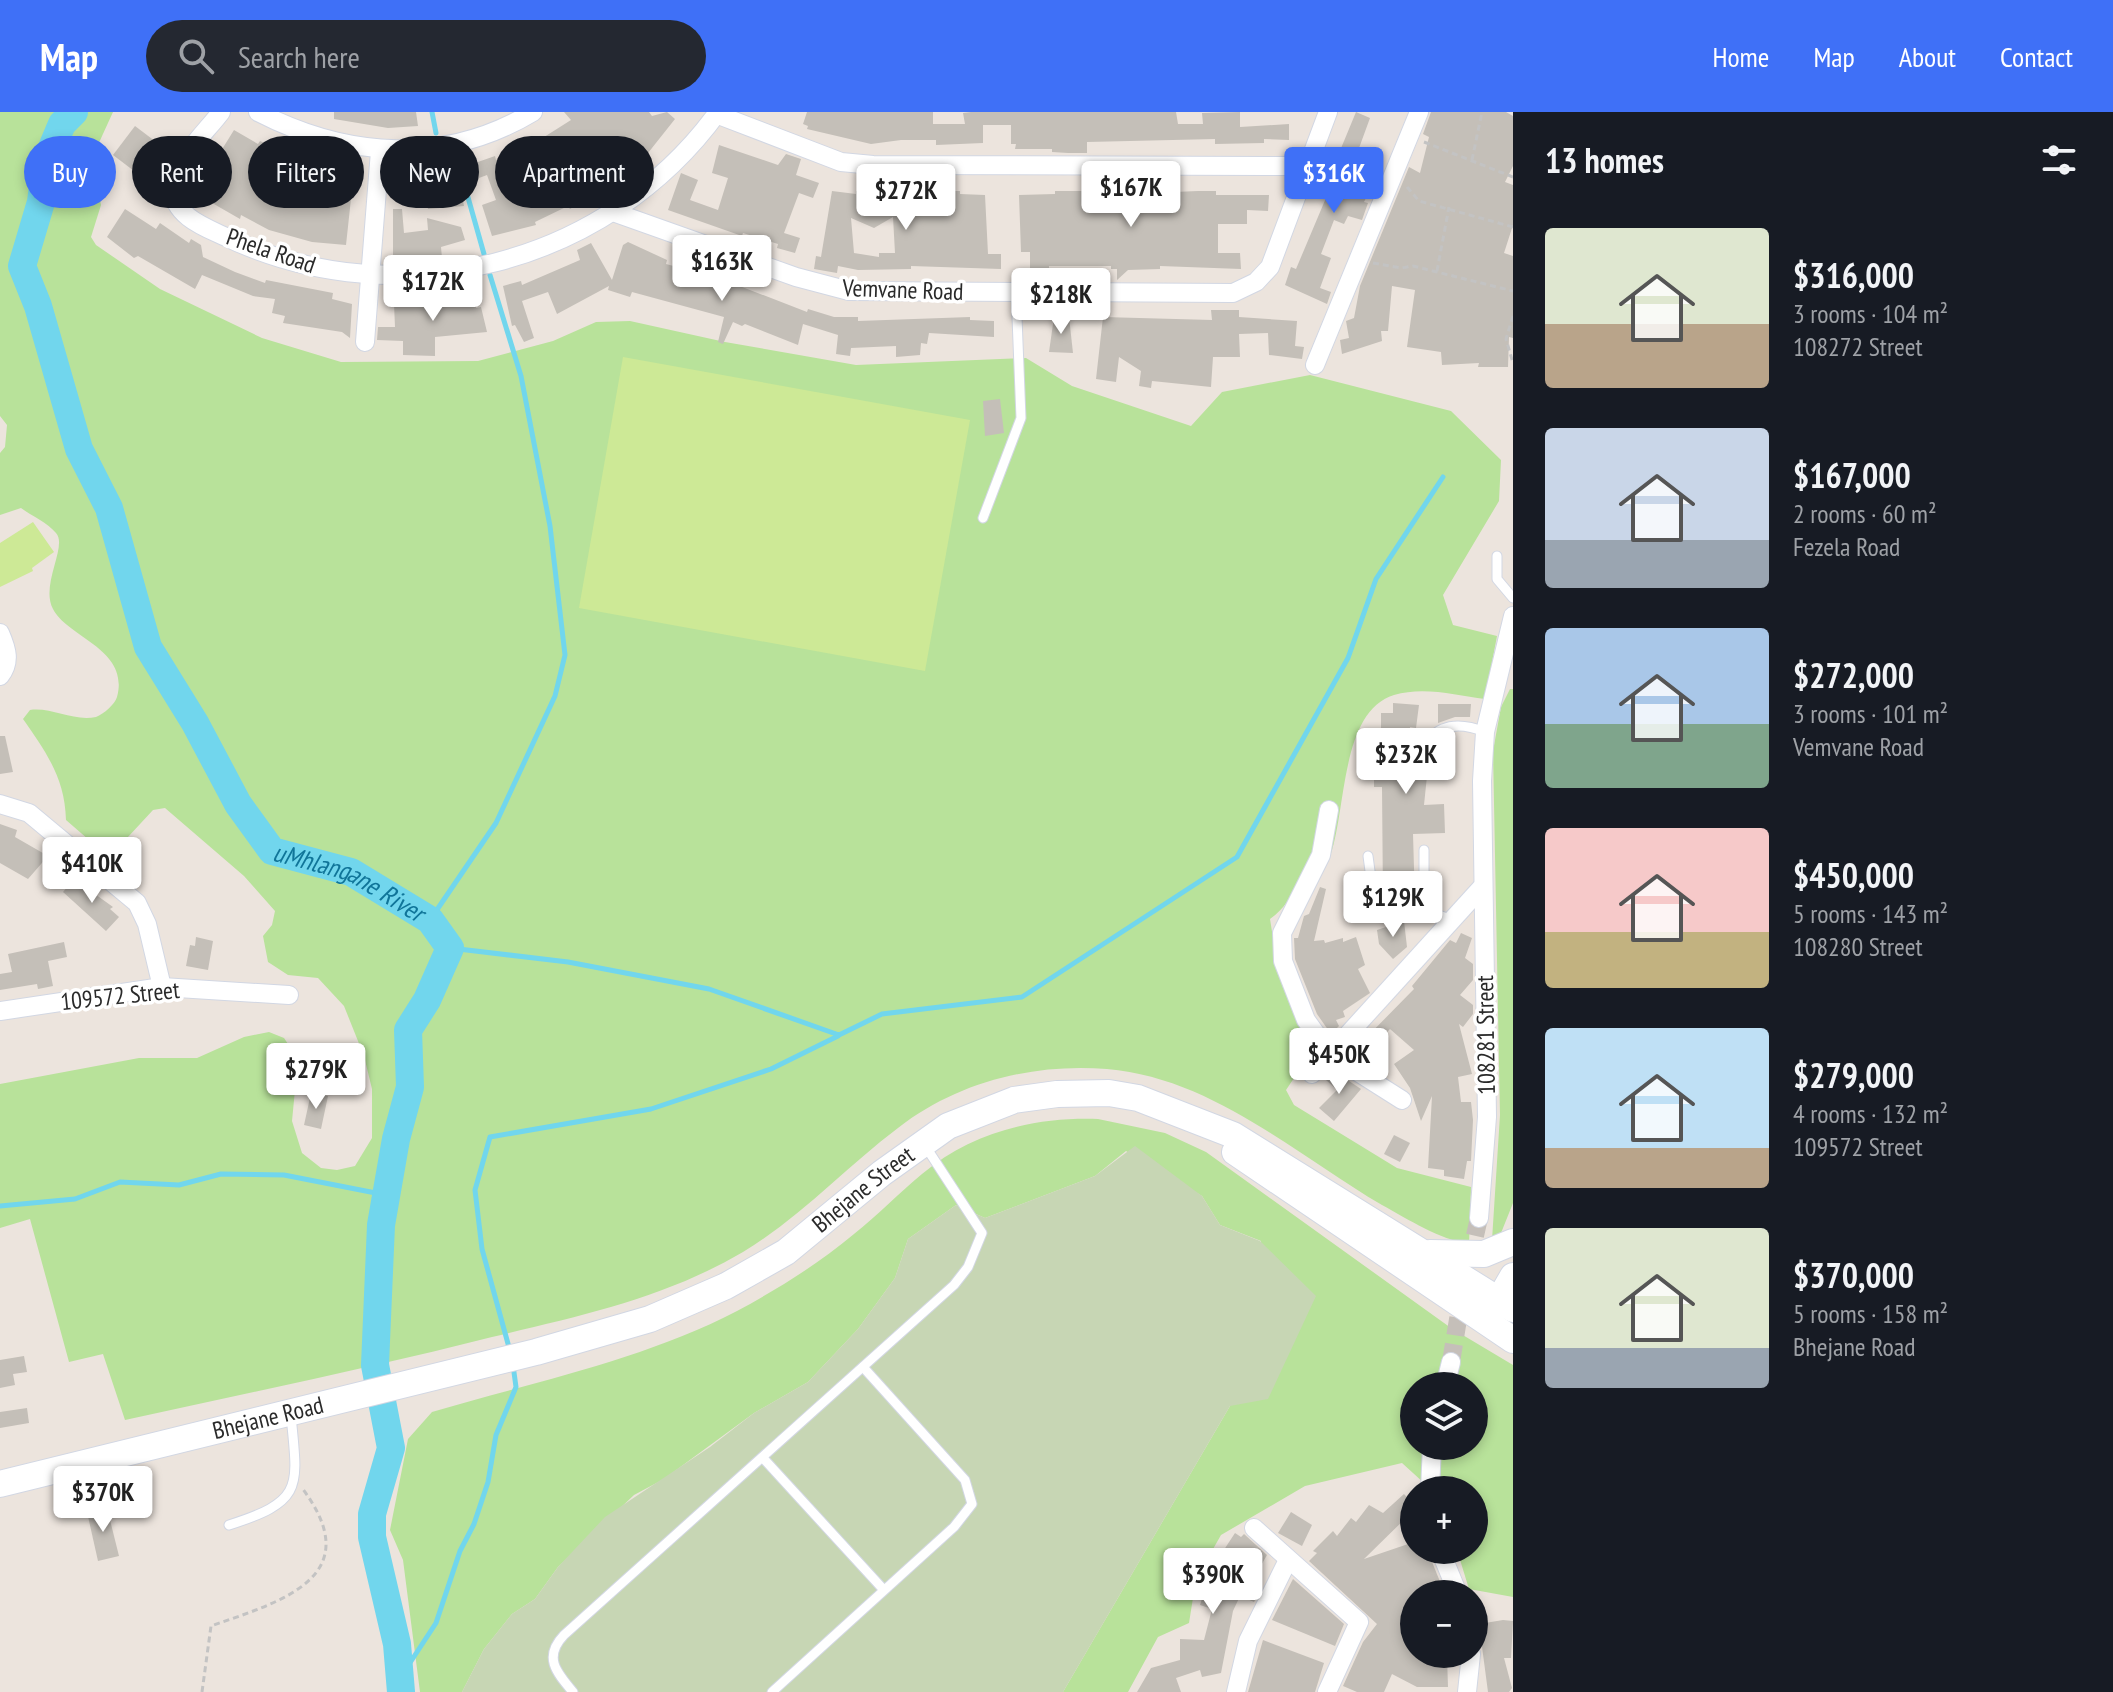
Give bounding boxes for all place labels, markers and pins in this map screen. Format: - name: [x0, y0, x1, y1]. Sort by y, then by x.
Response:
- pin: $316K: [1278, 147, 1390, 215]
- pin: $167K: [1075, 161, 1187, 229]
- pin: $272K: [850, 164, 962, 232]
- pin: $163K: [666, 235, 778, 303]
- pin: $172K: [377, 255, 489, 323]
- pin: $218K: [1005, 268, 1117, 336]
- pin: $232K: [1350, 728, 1462, 796]
- pin: $410K: [36, 837, 148, 905]
- pin: $129K: [1337, 871, 1449, 939]
- pin: $450K: [1283, 1028, 1395, 1096]
- pin: $279K: [260, 1043, 372, 1111]
- pin: $370K: [47, 1466, 159, 1534]
- pin: $390K: [1157, 1548, 1269, 1616]

